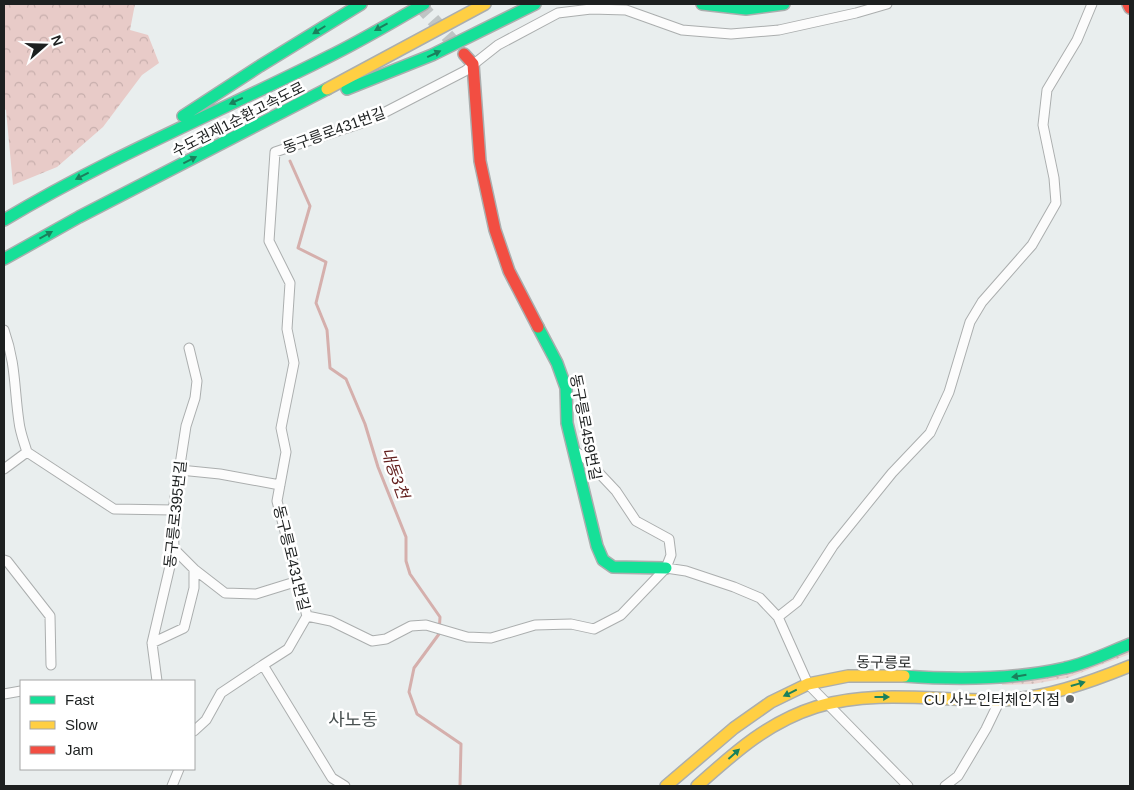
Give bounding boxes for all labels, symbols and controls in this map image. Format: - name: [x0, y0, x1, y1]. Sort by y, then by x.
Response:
- north arrow: [20, 20, 70, 70]
- one-way arrow: [374, 23, 388, 32]
- one-way arrow: [313, 25, 326, 35]
- text: N: [48, 33, 66, 48]
- one-way arrow: [427, 50, 441, 58]
- street label: 수도권제1순환고속도로: [169, 78, 307, 160]
- one-way arrow: [229, 97, 243, 105]
- street label: 동구릉로431번길: [280, 104, 388, 156]
- one-way arrow: [183, 156, 198, 164]
- one-way arrow: [75, 172, 89, 180]
- one-way arrow: [40, 231, 53, 240]
- street label: 동구릉로459번길: [567, 372, 605, 482]
- water label: 내동3천: [378, 445, 413, 503]
- street label: 동구릉로395번길: [161, 459, 189, 569]
- street label: 동구릉로431번길: [271, 504, 313, 612]
- street label: 동구릉로: [856, 653, 912, 671]
- one-way arrow: [1011, 672, 1027, 680]
- legend: [20, 680, 195, 770]
- one-way arrow: [1070, 680, 1085, 688]
- one-way arrow: [783, 689, 797, 697]
- text: Fast: [65, 691, 95, 708]
- place label: CU 사노인터체인지점: [924, 691, 1060, 708]
- one-way arrow: [874, 693, 890, 701]
- marker: CU 사노인터체인지점: [1064, 693, 1076, 705]
- district label: 사노동: [328, 710, 378, 730]
- text: Slow: [65, 716, 98, 733]
- text: Jam: [65, 741, 93, 758]
- one-way arrow: [727, 748, 739, 760]

